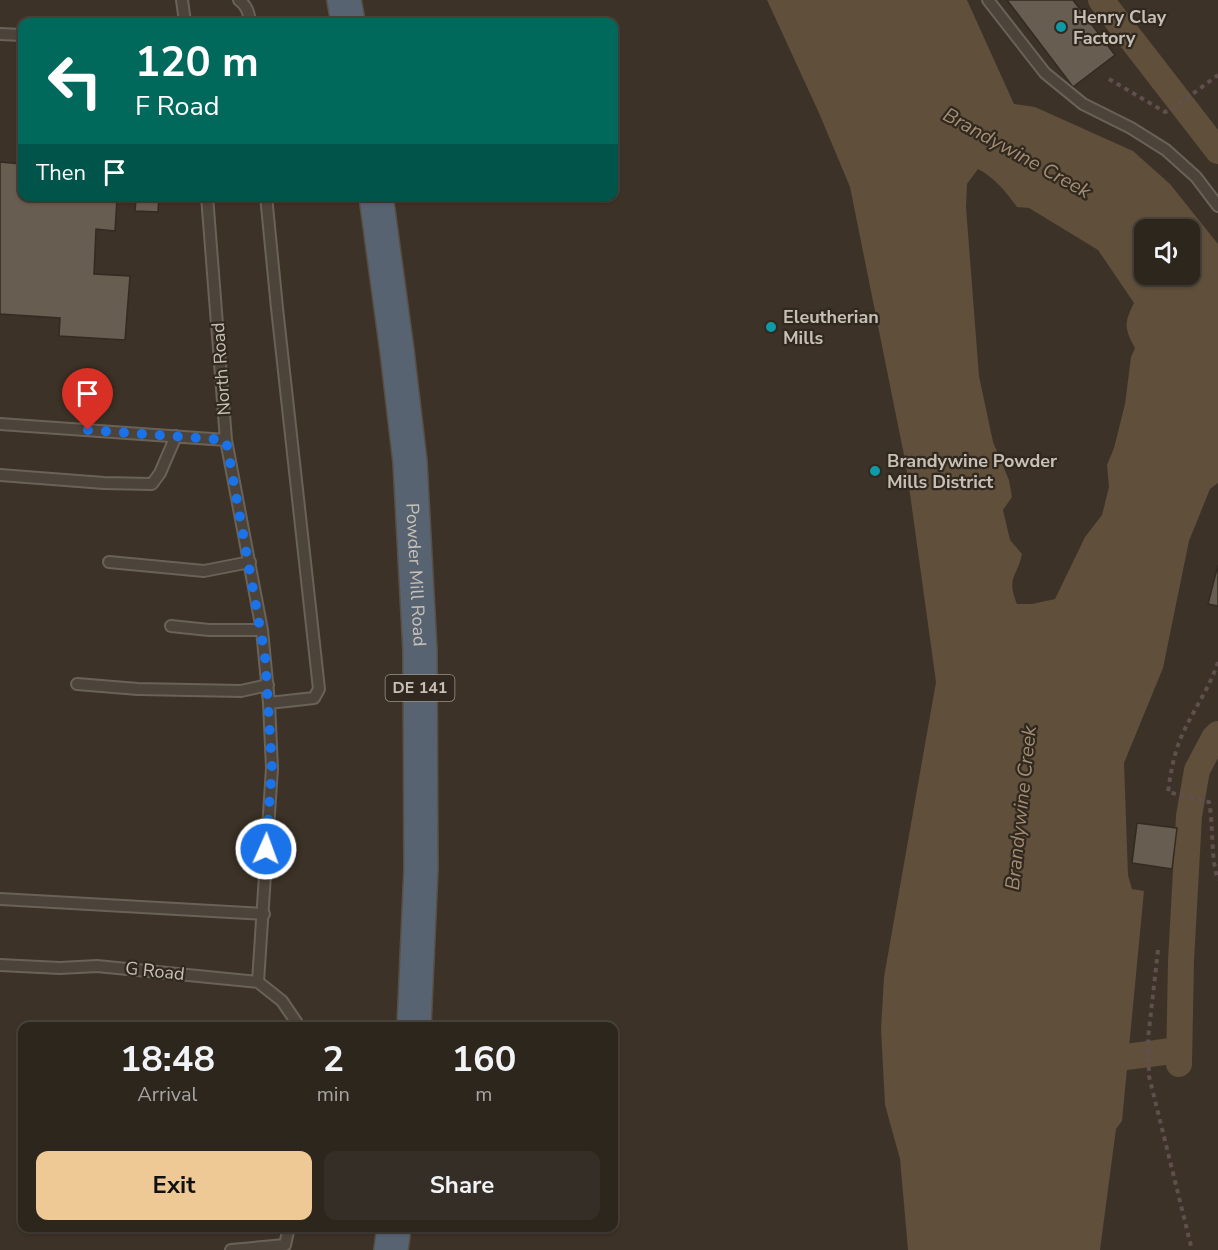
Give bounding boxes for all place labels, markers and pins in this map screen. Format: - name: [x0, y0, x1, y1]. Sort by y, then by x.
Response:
- place label: Henry Clay Factory: [1073, 5, 1167, 50]
- marker: Henry Clay Factory: [1054, 20, 1068, 34]
- place label: Eleutherian Mills: [783, 305, 879, 350]
- marker: Eleutherian Mills: [764, 320, 778, 334]
- pin: [62, 368, 113, 430]
- place label: Brandywine Powder Mills District: [887, 449, 1057, 494]
- marker: Brandywine Powder Mills District: [868, 464, 882, 478]

